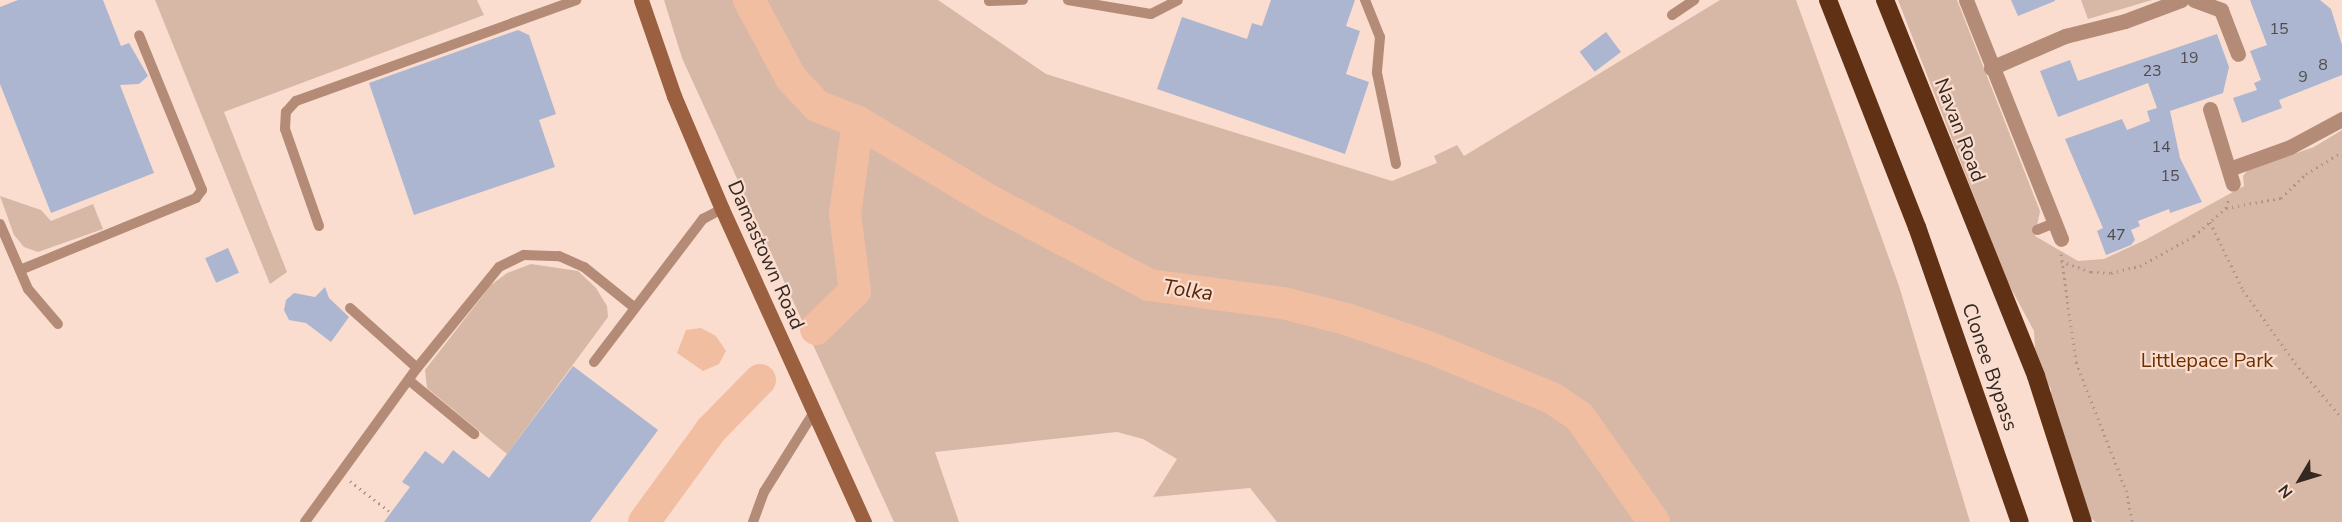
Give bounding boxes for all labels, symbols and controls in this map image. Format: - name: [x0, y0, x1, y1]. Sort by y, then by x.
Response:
- house number: 15: [2269, 19, 2289, 39]
- house number: 19: [2179, 48, 2199, 68]
- house number: 8: [2318, 55, 2328, 75]
- house number: 23: [2142, 61, 2162, 81]
- house number: 9: [2298, 67, 2308, 87]
- street label: Navan Road: [1929, 75, 1991, 185]
- house number: 14: [2151, 137, 2171, 157]
- house number: 15: [2160, 166, 2180, 186]
- street label: Damastown Road: [722, 177, 810, 333]
- house number: 47: [2106, 225, 2126, 245]
- water label: Tolka: [1161, 274, 1215, 306]
- street label: Clonee Bypass: [1957, 300, 2023, 434]
- park label: Littlepace Park: [2141, 348, 2273, 372]
- north arrow: [2270, 450, 2330, 510]
- text: N: [2273, 480, 2298, 503]

